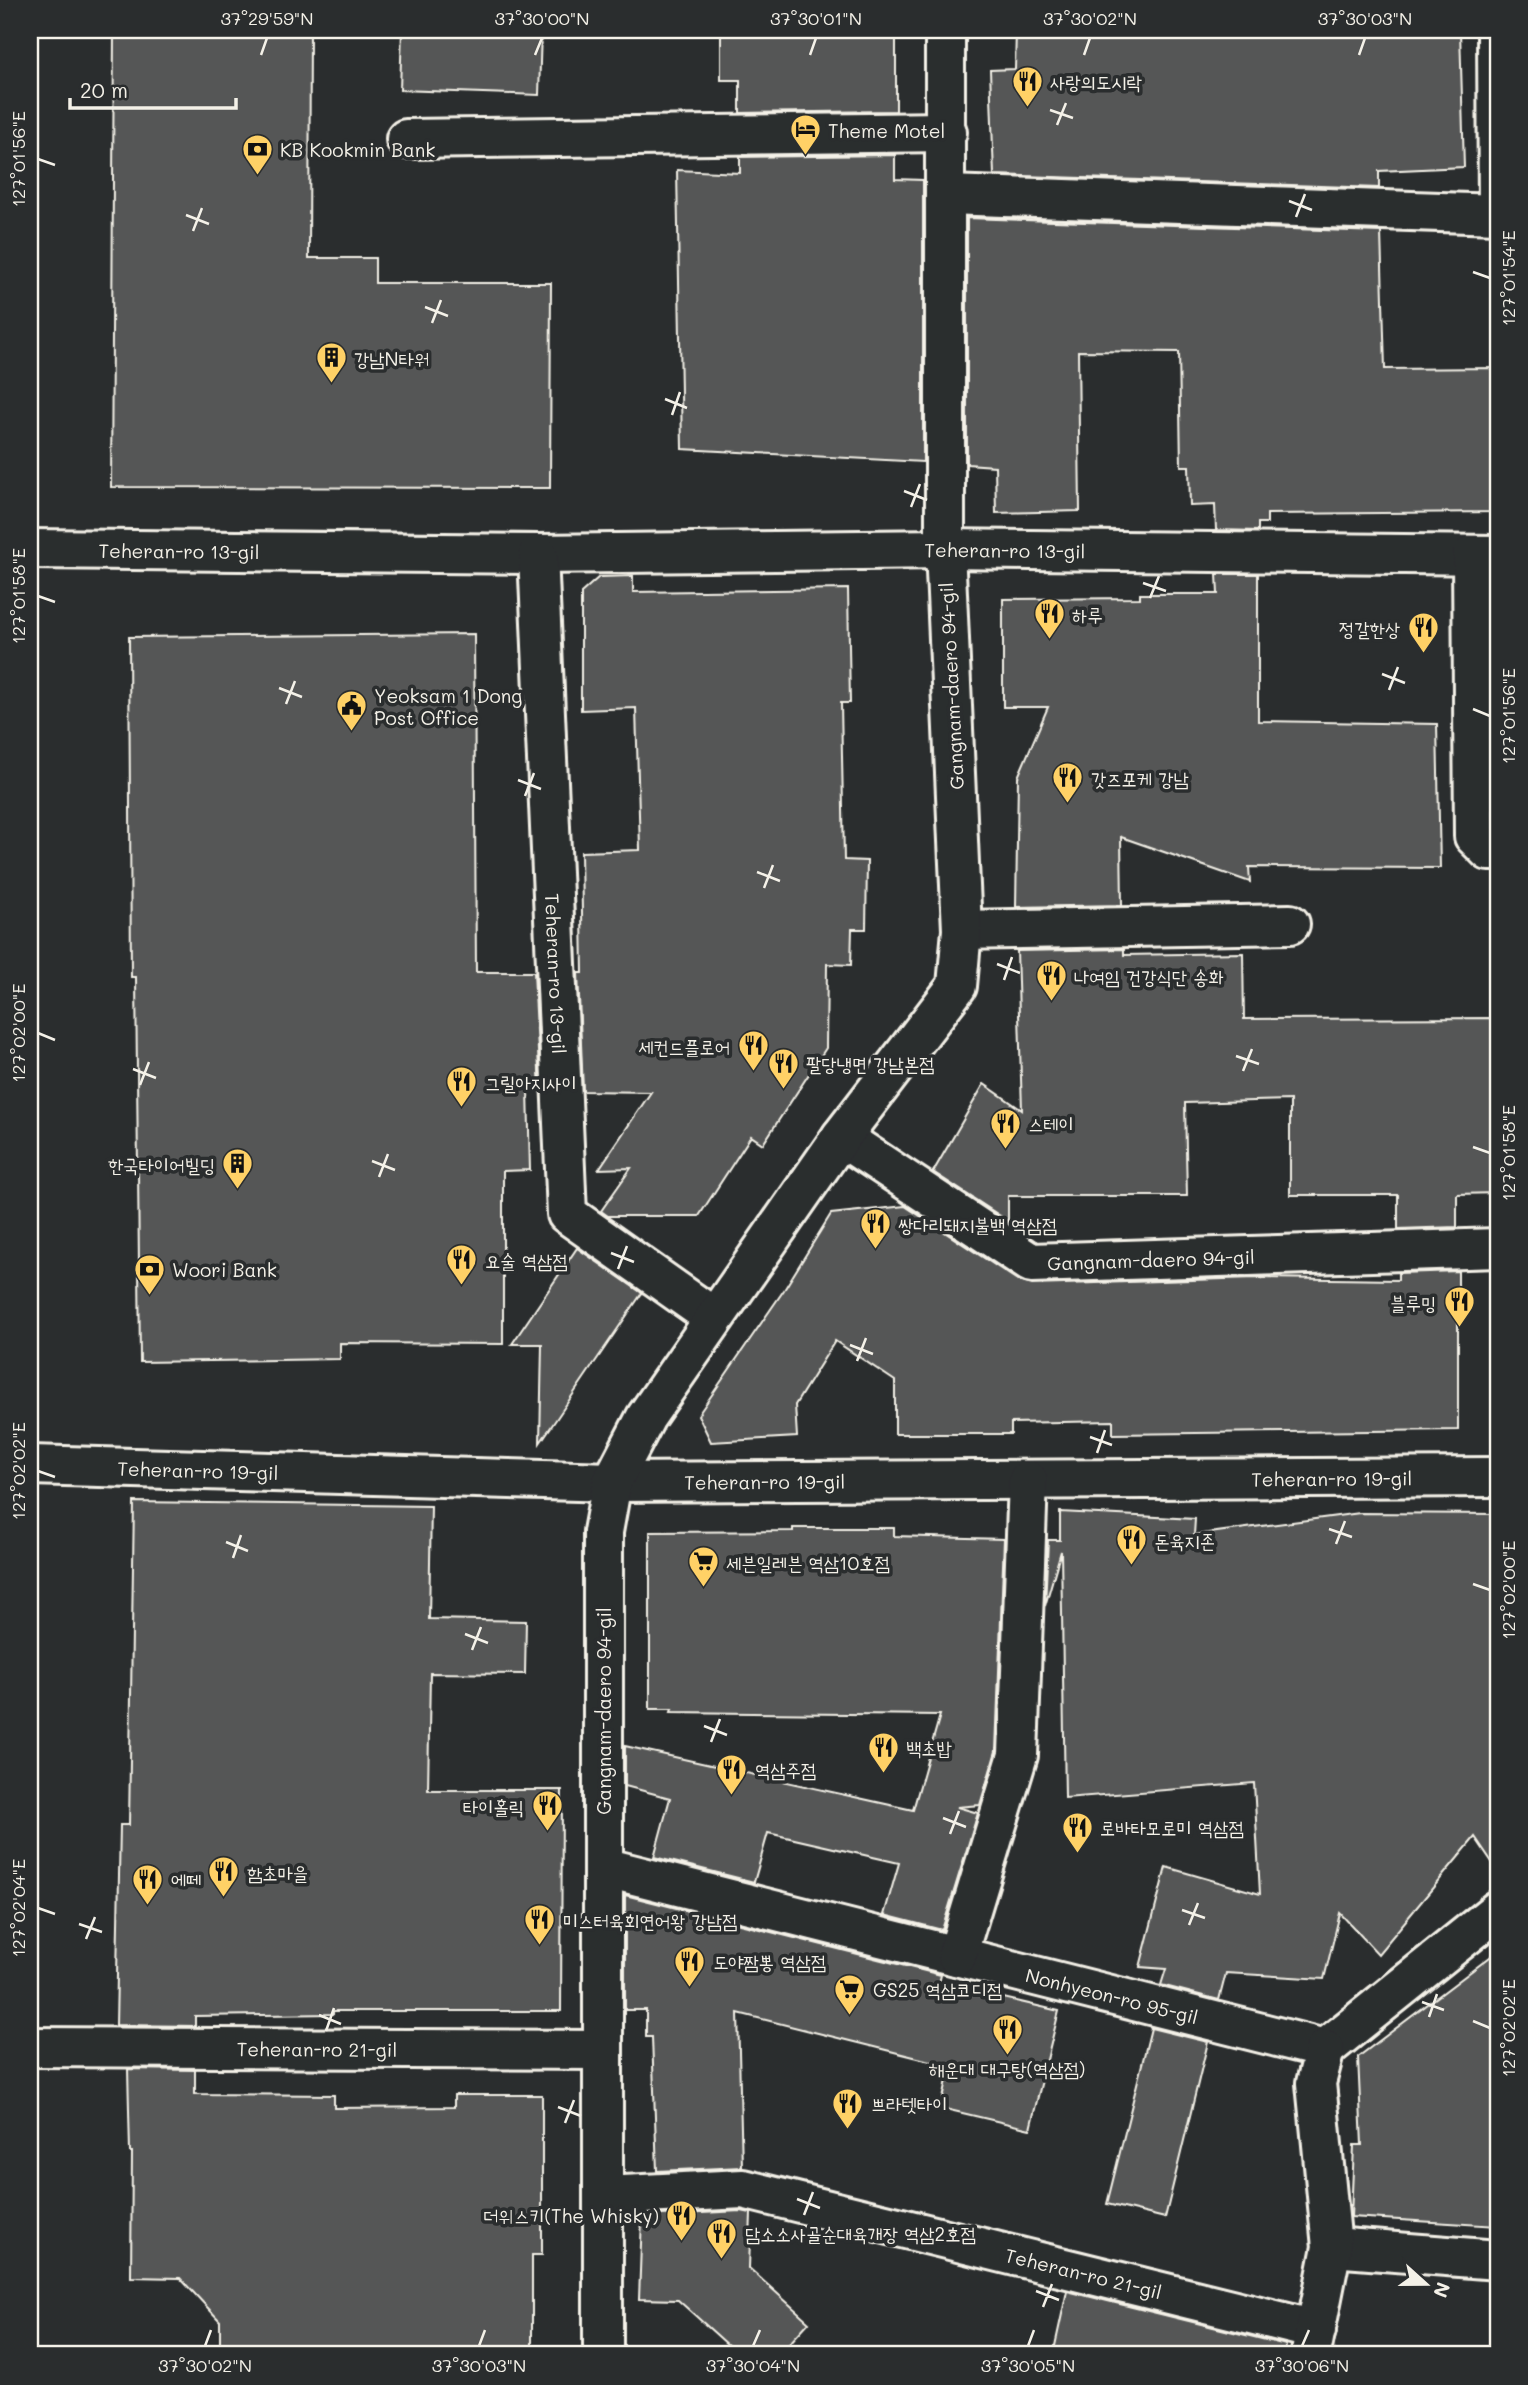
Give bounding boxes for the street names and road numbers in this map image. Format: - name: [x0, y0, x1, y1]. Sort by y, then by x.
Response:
- street label: Teheran-ro 13-gil: [924, 536, 1086, 563]
- street label: Teheran-ro 13-gil: [98, 537, 260, 564]
- street label: Gangnam-daero 94-gil: [933, 582, 969, 790]
- street label: Teheran-ro 13-gil: [540, 893, 572, 1055]
- street label: Gangnam-daero 94-gil: [1047, 1243, 1255, 1275]
- street label: Teheran-ro 19-gil: [117, 1455, 279, 1485]
- street label: Teheran-ro 19-gil: [1251, 1465, 1412, 1491]
- street label: Teheran-ro 19-gil: [684, 1468, 845, 1494]
- street label: Gangnam-daero 94-gil: [591, 1607, 616, 1815]
- street label: Nonhyeon-ro 95-gil: [1023, 1962, 1201, 2029]
- street label: Teheran-ro 21-gil: [237, 2036, 397, 2061]
- street label: Teheran-ro 21-gil: [1003, 2242, 1165, 2304]

